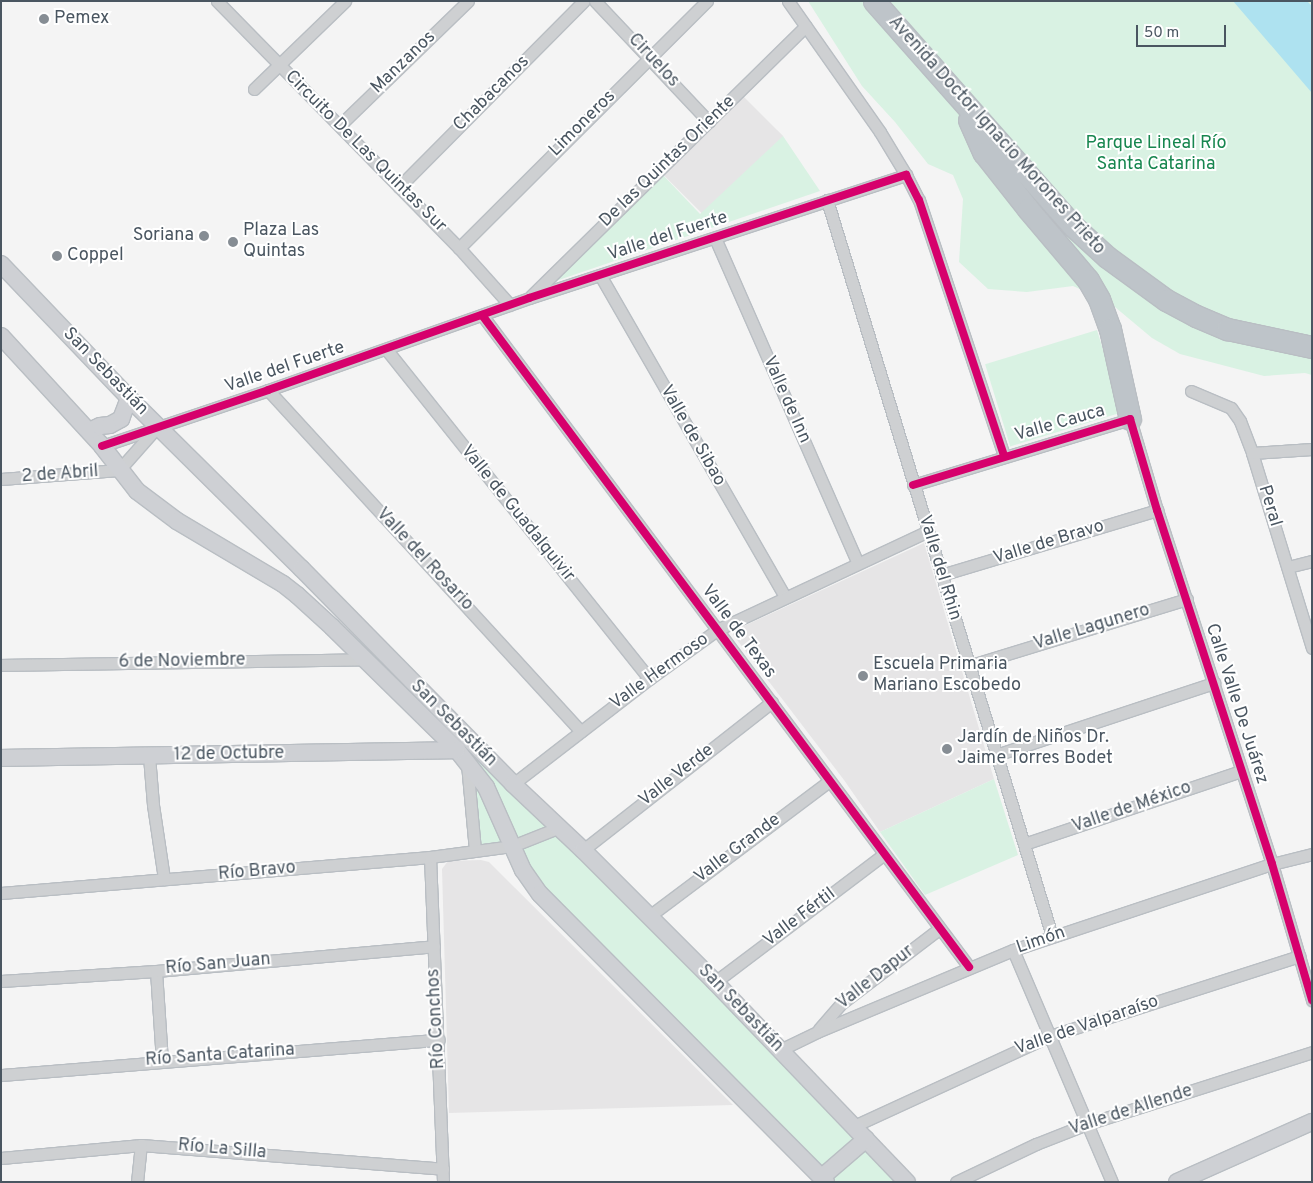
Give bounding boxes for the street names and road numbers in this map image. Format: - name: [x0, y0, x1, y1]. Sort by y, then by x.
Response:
- street label: Avenida Doctor Ignacio Morones Prieto: [883, 12, 1109, 260]
- street label: Manzanos: [367, 27, 441, 99]
- street label: Ciruelos: [623, 30, 683, 92]
- street label: Chabacanos: [449, 51, 535, 137]
- street label: Circuito De Las Quintas Sur: [280, 67, 450, 237]
- street label: Limoneros: [545, 86, 621, 162]
- street label: De las Quintas Oriente: [596, 92, 740, 232]
- street label: Valle del Fuerte: [605, 207, 731, 267]
- street label: San Sebastián: [58, 324, 152, 420]
- street label: Valle del Fuerte: [222, 337, 348, 399]
- street label: Valle de Inn: [757, 353, 815, 447]
- street label: Valle de Sibao: [654, 382, 730, 490]
- street label: Valle Cauca: [1012, 401, 1108, 447]
- street label: Valle de Guadalquivir: [455, 441, 579, 587]
- street label: 2 de Abril: [20, 462, 100, 488]
- street label: Peral: [1253, 483, 1285, 529]
- street label: Valle del Rosario: [371, 504, 477, 616]
- street label: Valle del Rhin: [913, 513, 965, 623]
- street label: Valle de Bravo: [991, 516, 1107, 570]
- street label: Valle de Texas: [696, 581, 780, 683]
- street label: Valle Lagunero: [1031, 600, 1153, 656]
- street label: Calle Valle De Juárez: [1200, 621, 1272, 787]
- street label: Valle Hermoso: [607, 629, 713, 715]
- street label: 6 de Noviembre: [118, 650, 246, 674]
- street label: San Sebastián: [405, 676, 501, 772]
- street label: Valle Verde: [635, 740, 719, 812]
- street label: 12 de Octubre: [174, 743, 284, 767]
- street label: Valle de México: [1070, 778, 1194, 838]
- street label: Valle Grande: [691, 810, 785, 888]
- street label: Río Bravo: [217, 858, 297, 886]
- street label: Valle Fértil: [760, 884, 840, 952]
- street label: Limón: [1014, 923, 1068, 959]
- street label: Valle Dapur: [833, 941, 919, 1015]
- street label: Río San Juan: [164, 950, 272, 980]
- street label: San Sebastián: [693, 961, 787, 1057]
- street label: Río Conchos: [424, 968, 450, 1070]
- street label: Valle de Valparaíso: [1012, 991, 1162, 1061]
- street label: Río Santa Catarina: [145, 1040, 295, 1072]
- street label: Valle de Allende: [1066, 1081, 1196, 1141]
- street label: Río La Silla: [177, 1135, 267, 1165]

